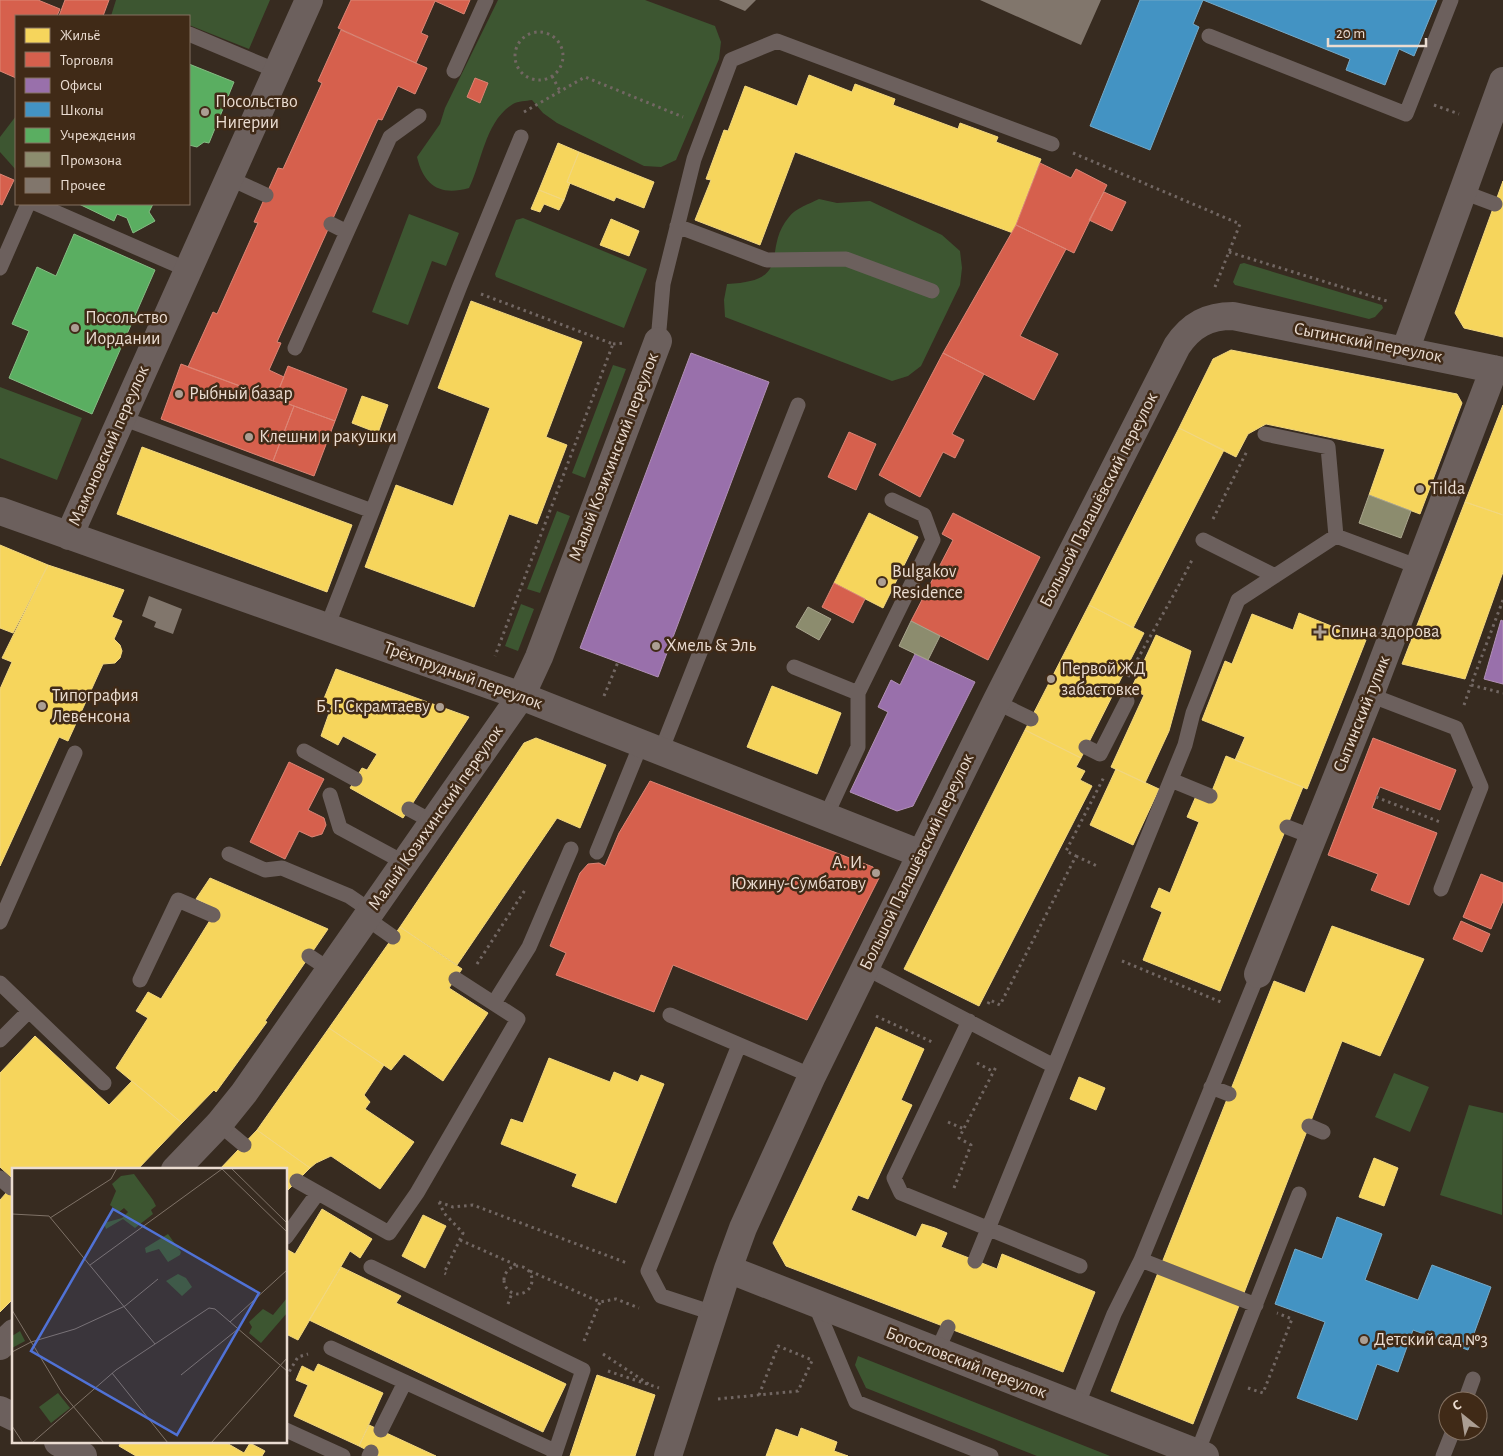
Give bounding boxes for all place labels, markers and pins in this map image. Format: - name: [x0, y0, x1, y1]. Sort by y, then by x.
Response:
- place label: Посольство Нигерии: [215, 93, 298, 132]
- marker: Посольство Нигерии: [199, 106, 211, 118]
- place label: Посольство Иордании: [85, 309, 168, 348]
- marker: Посольство Иордании: [69, 322, 81, 334]
- place label: Рыбный базар: [189, 384, 293, 403]
- marker: Рыбный базар: [173, 388, 185, 400]
- place label: Клешни и ракушки: [259, 428, 397, 446]
- marker: Клешни и ракушки: [243, 431, 255, 443]
- place label: Tilda: [1430, 480, 1465, 498]
- marker: Tilda: [1414, 483, 1426, 495]
- place label: Bulgakov Residence: [892, 563, 963, 602]
- marker: Bulgakov Residence: [876, 576, 888, 588]
- place label: Спина здорова: [1331, 623, 1439, 641]
- marker: Спина здорова: [1313, 625, 1327, 639]
- place label: Хмель & Эль: [666, 637, 757, 655]
- marker: Хмель & Эль: [650, 640, 662, 652]
- place label: Первой ЖД забастовке: [1061, 660, 1146, 699]
- marker: Первой ЖД забастовке: [1045, 673, 1057, 685]
- place label: Типография Левенсона: [52, 687, 139, 726]
- place label: Б. Г. Скрамтаеву: [316, 698, 430, 716]
- marker: Типография Левенсона: [36, 700, 48, 712]
- marker: Б. Г. Скрамтаеву: [434, 701, 446, 713]
- place label: А. И. Южину-Сумбатову: [731, 854, 866, 893]
- marker: А. И. Южину-Сумбатову: [870, 867, 882, 879]
- place label: Детский сад №3: [1374, 1331, 1488, 1349]
- marker: Детский сад №3: [1358, 1334, 1370, 1346]

